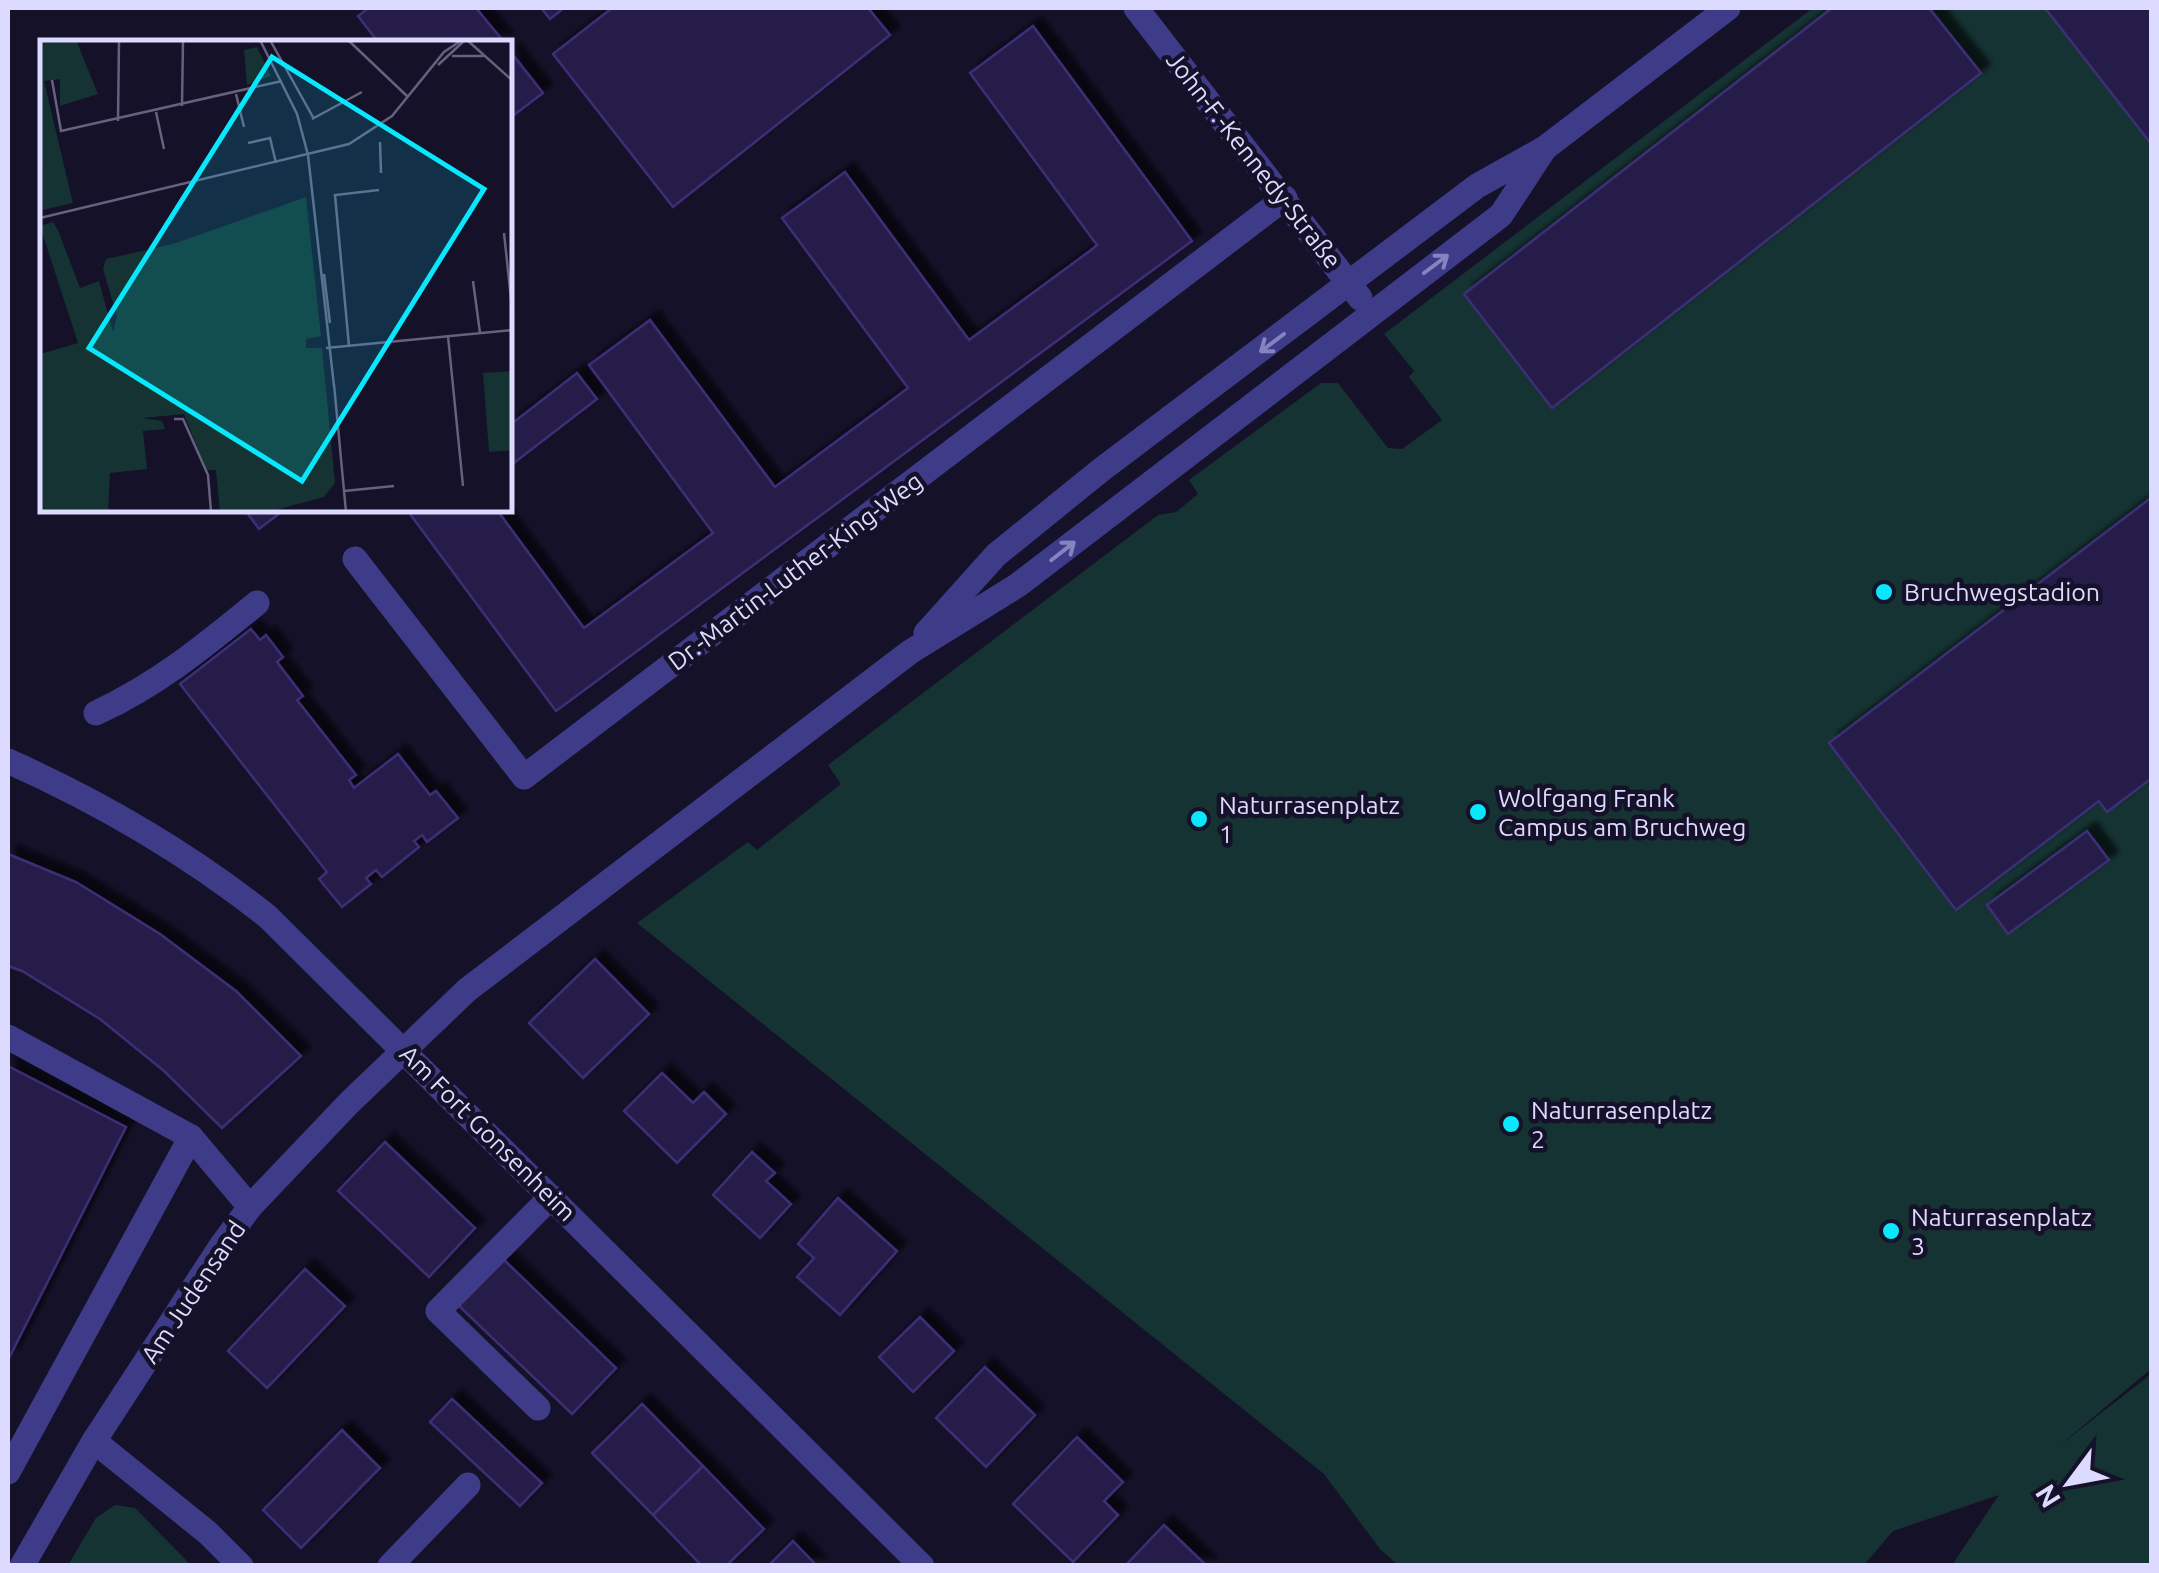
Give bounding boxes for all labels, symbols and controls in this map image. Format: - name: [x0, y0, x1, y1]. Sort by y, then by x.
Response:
- inset map: [40, 40, 512, 512]
- street label: John-F.-Kennedy-Straße: [1161, 46, 1347, 274]
- one-way arrow: [1422, 254, 1449, 275]
- one-way arrow: [1259, 332, 1286, 353]
- street label: Dr.-Martin-Luther-King-Weg: [663, 466, 927, 676]
- one-way arrow: [1049, 540, 1075, 562]
- place label: Bruchwegstadion: [1904, 578, 2100, 606]
- marker: Bruchwegstadion: [1873, 581, 1895, 603]
- place label: Wolfgang Frank Campus am Bruchweg: [1498, 784, 1746, 841]
- place label: Naturrasenplatz 1: [1219, 791, 1400, 848]
- marker: Wolfgang Frank Campus am Bruchweg: [1467, 801, 1489, 823]
- marker: Naturrasenplatz 1: [1188, 808, 1210, 830]
- street label: Am Fort Gonsenheim: [395, 1040, 581, 1226]
- place label: Naturrasenplatz 2: [1531, 1096, 1712, 1153]
- marker: Naturrasenplatz 2: [1500, 1113, 1522, 1135]
- place label: Naturrasenplatz 3: [1911, 1203, 2092, 1260]
- street label: Am Judensand: [135, 1216, 251, 1368]
- marker: Naturrasenplatz 3: [1880, 1220, 1902, 1242]
- north arrow: [2019, 1433, 2119, 1533]
- text: N: [2029, 1479, 2066, 1514]

